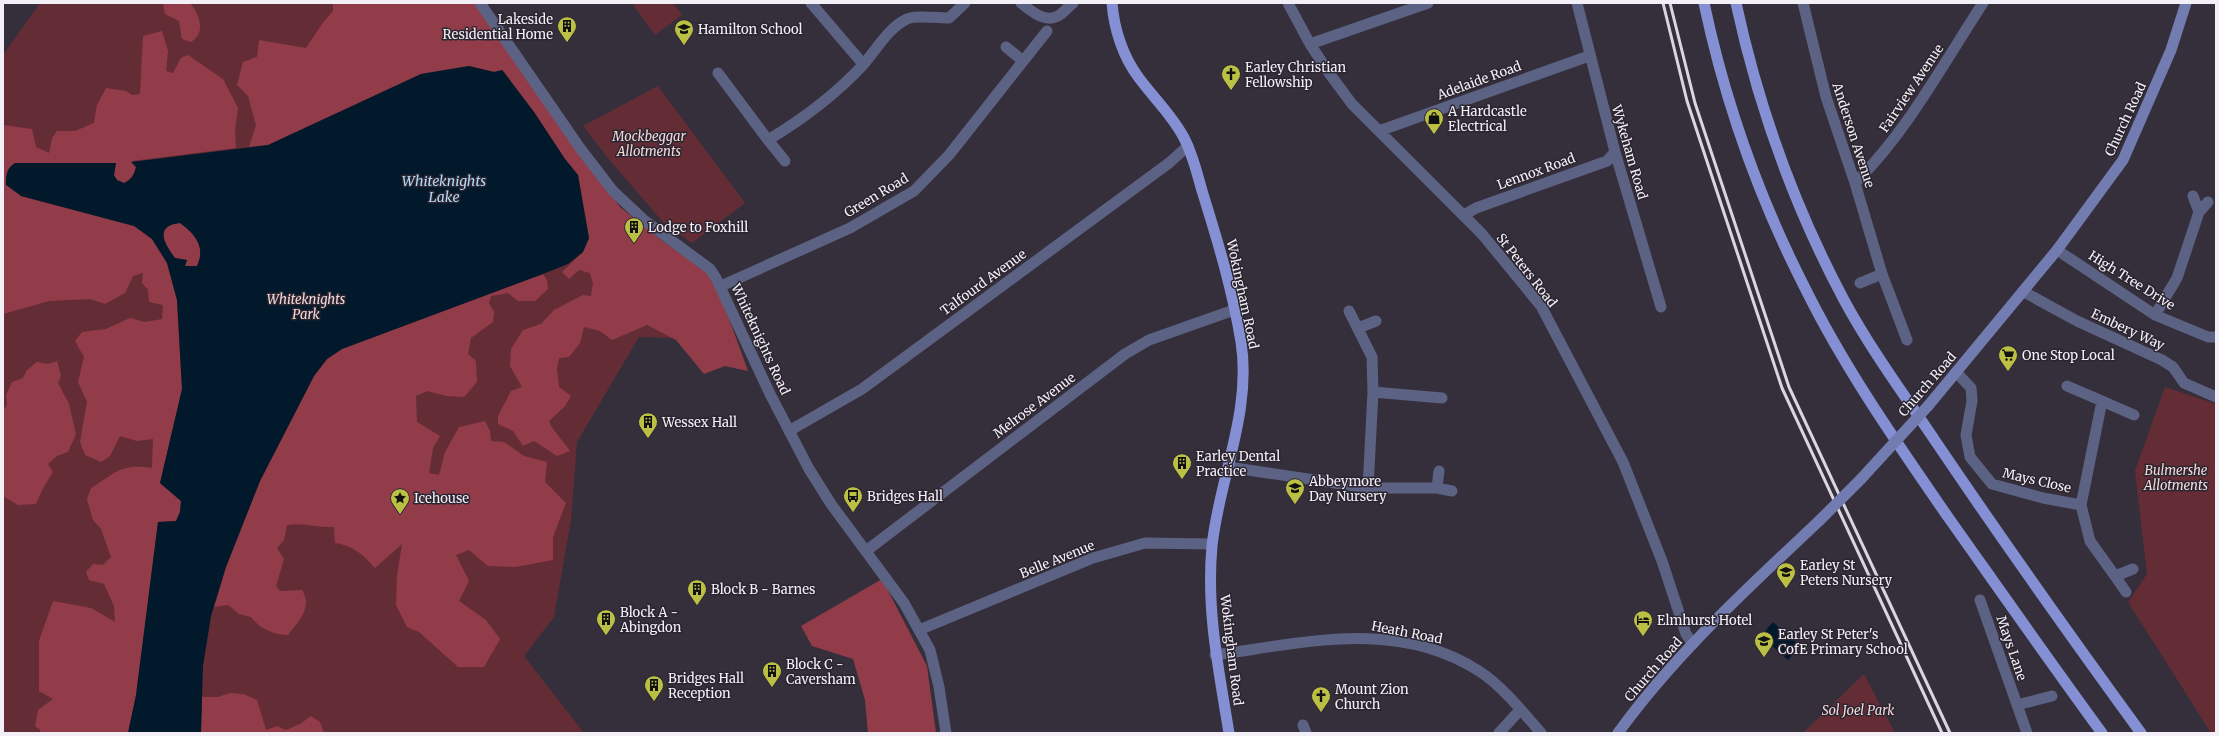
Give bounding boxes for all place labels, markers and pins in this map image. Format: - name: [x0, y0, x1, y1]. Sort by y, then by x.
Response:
- place label: Lakeside Residential Home: [443, 11, 553, 43]
- building icon: Lakeside Residential Home: [556, 15, 578, 43]
- school or university icon: Hamilton School: [673, 18, 695, 46]
- place label: Hamilton School: [698, 21, 803, 38]
- place label: Earley Christian Fellowship: [1245, 59, 1346, 91]
- church icon: Earley Christian Fellowship: [1220, 63, 1242, 91]
- place label: A Hardcastle Electrical: [1447, 103, 1527, 135]
- shop icon: A Hardcastle Electrical: [1423, 107, 1445, 135]
- building icon: Lodge to Foxhill: [623, 216, 645, 244]
- place label: Lodge to Foxhill: [648, 219, 748, 236]
- supermarket icon: One Stop Local: [1997, 344, 2019, 372]
- place label: One Stop Local: [2022, 347, 2115, 364]
- building icon: Wessex Hall: [637, 411, 659, 439]
- place label: Wessex Hall: [661, 414, 737, 431]
- place label: Earley Dental Practice: [1196, 448, 1280, 480]
- building icon: Earley Dental Practice: [1171, 452, 1193, 480]
- place label: Abbeymore Day Nursery: [1308, 473, 1387, 505]
- school or university icon: Abbeymore Day Nursery: [1284, 477, 1306, 505]
- bus stop icon: Bridges Hall: [842, 485, 864, 513]
- place icon: Icehouse: [389, 487, 411, 515]
- place label: Bridges Hall: [867, 488, 943, 505]
- place label: Icehouse: [414, 490, 469, 507]
- place label: Earley St Peters Nursery: [1800, 557, 1893, 589]
- school or university icon: Earley St Peters Nursery: [1775, 561, 1797, 589]
- building icon: Block B - Barnes: [686, 578, 708, 606]
- place label: Block B - Barnes: [711, 581, 816, 598]
- place label: Block A - Abingdon: [619, 604, 682, 636]
- building icon: Block A - Abingdon: [595, 608, 617, 636]
- hotel icon: Elmhurst Hotel: [1632, 609, 1654, 637]
- place label: Elmhurst Hotel: [1657, 612, 1752, 629]
- place label: Earley St Peter's CofE Primary School: [1778, 626, 1908, 658]
- school or university icon: Earley St Peter's CofE Primary School: [1753, 630, 1775, 658]
- place label: Block C - Caversham: [786, 656, 856, 688]
- building icon: Block C - Caversham: [761, 660, 783, 688]
- place label: Bridges Hall Reception: [668, 670, 744, 702]
- building icon: Bridges Hall Reception: [643, 674, 665, 702]
- place label: Mount Zion Church: [1335, 681, 1409, 713]
- church icon: Mount Zion Church: [1310, 685, 1332, 713]

